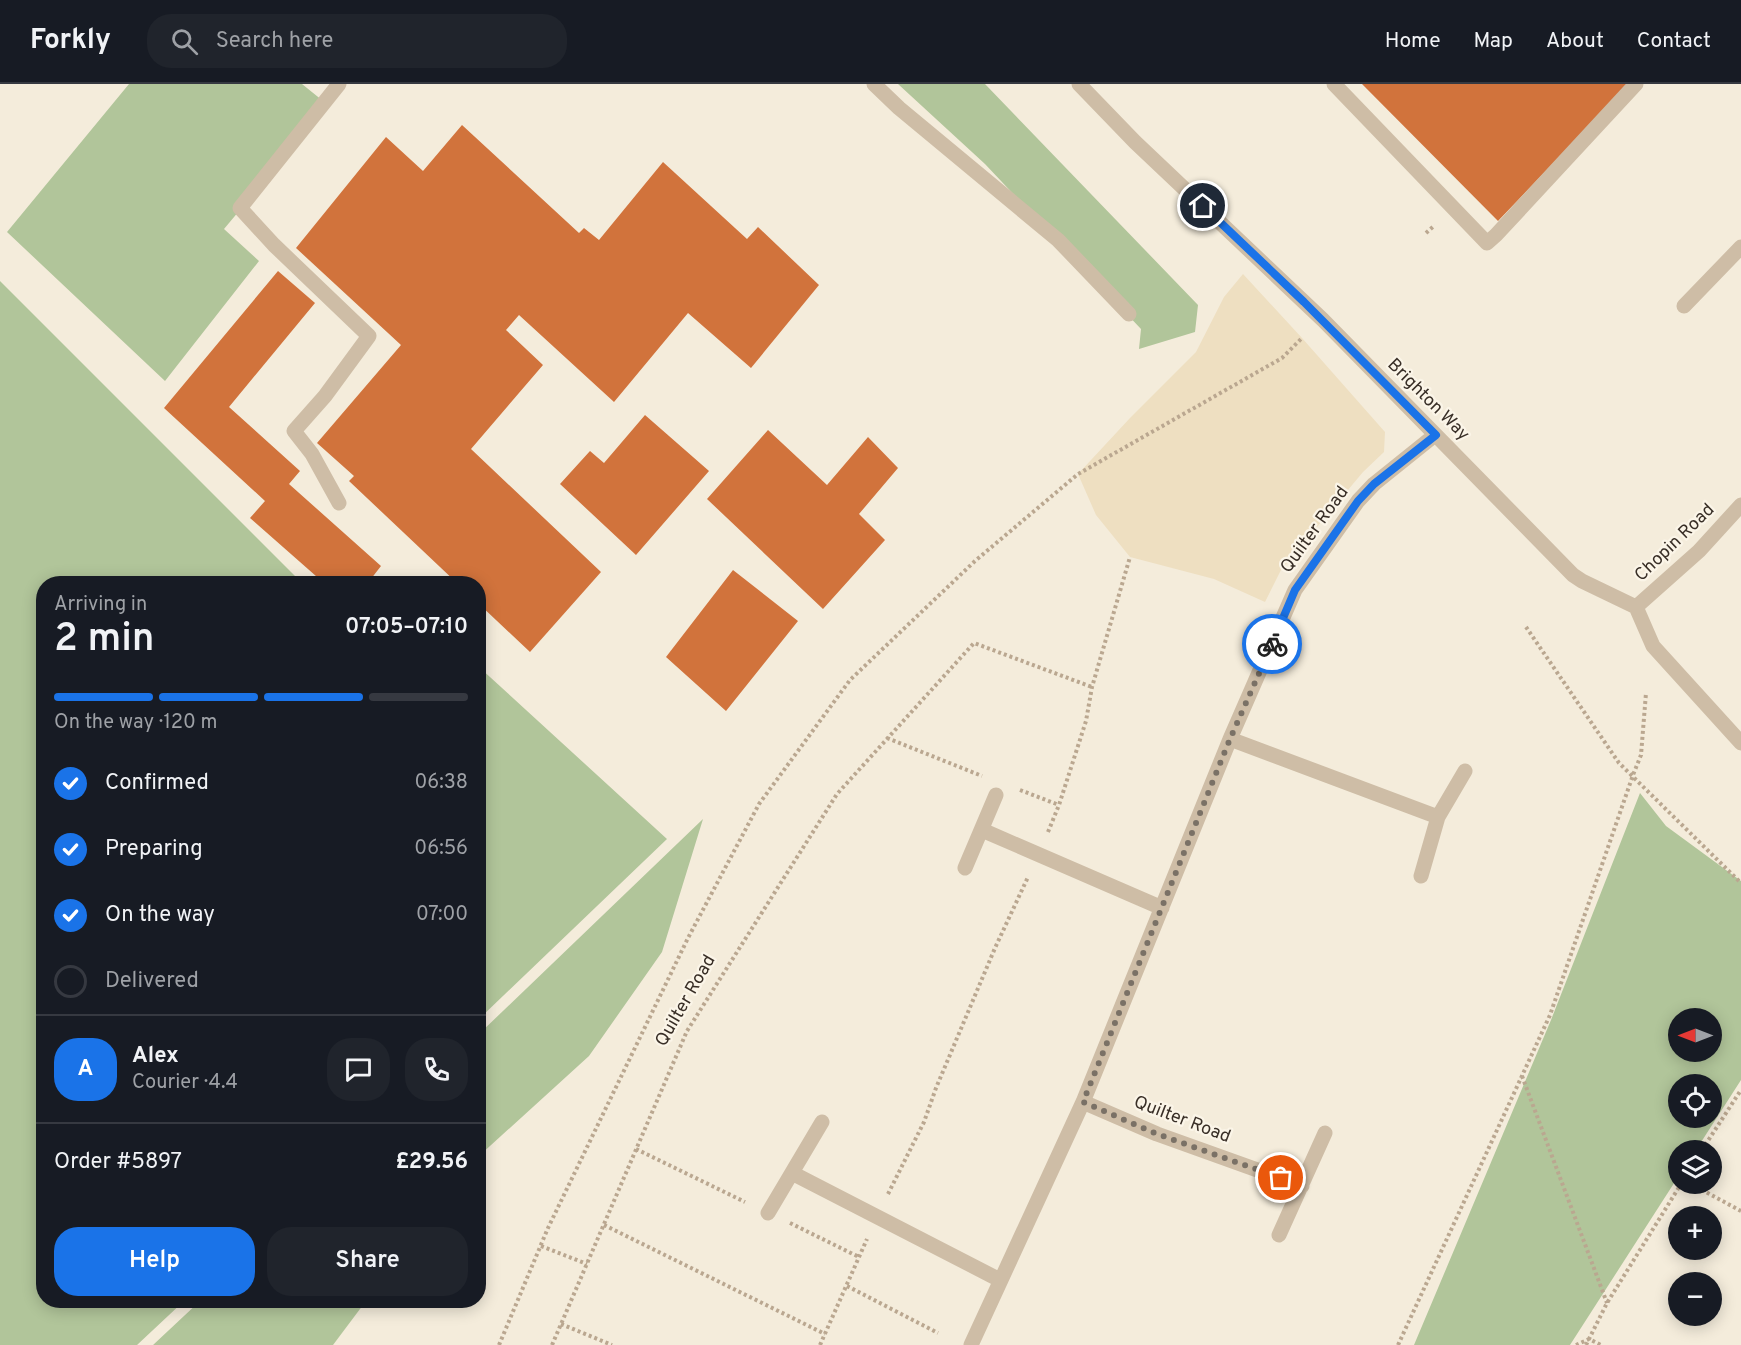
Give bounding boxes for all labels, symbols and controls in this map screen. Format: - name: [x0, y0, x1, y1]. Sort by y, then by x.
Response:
- search box: [147, 14, 567, 68]
- text: Forkly: [30, 23, 111, 59]
- icon: search: [168, 25, 201, 58]
- text: Search here: [216, 28, 333, 55]
- text: Home: [1385, 28, 1441, 55]
- text: Map: [1474, 28, 1513, 55]
- text: About: [1546, 28, 1604, 55]
- text: Contact: [1637, 28, 1711, 55]
- pin: [1177, 180, 1228, 231]
- icon: home: [1186, 189, 1219, 222]
- street label: Brighton Way: [1382, 354, 1474, 446]
- street label: Quilter Road: [1276, 482, 1354, 578]
- street label: Chopin Road: [1630, 499, 1720, 587]
- text: Arriving in: [54, 592, 147, 618]
- text: 07:05–07:10: [345, 614, 468, 641]
- courier: [1242, 614, 1302, 674]
- text: 2 min: [54, 616, 155, 665]
- icon: bike: [1256, 628, 1289, 661]
- text: On the way · 120 m: [54, 710, 218, 736]
- icon: check: [54, 767, 87, 800]
- text: Confirmed: [105, 770, 209, 797]
- text: 06:38: [414, 770, 468, 796]
- icon: check: [54, 833, 87, 866]
- text: Preparing: [105, 836, 203, 863]
- text: 06:56: [414, 836, 468, 862]
- icon: check: [54, 899, 87, 932]
- text: On the way: [105, 902, 215, 929]
- text: 07:00: [416, 902, 468, 928]
- street label: Quilter Road: [651, 951, 721, 1051]
- text: Delivered: [105, 968, 199, 995]
- north arrow: [1668, 1008, 1722, 1062]
- map controls: [1668, 1008, 1722, 1326]
- button: chat: [327, 1038, 390, 1101]
- button: phone: [405, 1038, 468, 1101]
- text: Alex: [132, 1043, 179, 1070]
- text: A: [78, 1056, 93, 1083]
- text: Courier · 4.4: [132, 1070, 238, 1096]
- button: locate: [1668, 1074, 1722, 1128]
- street label: Quilter Road: [1130, 1091, 1234, 1149]
- button: layers: [1668, 1140, 1722, 1194]
- text: Order #5897: [54, 1149, 182, 1176]
- text: £29.56: [395, 1149, 468, 1176]
- pin: [1255, 1152, 1306, 1203]
- icon: bag: [1264, 1161, 1297, 1194]
- button: +: [1668, 1206, 1722, 1260]
- button: Help: [54, 1227, 255, 1296]
- button: Share: [267, 1227, 468, 1296]
- button: −: [1668, 1272, 1722, 1326]

